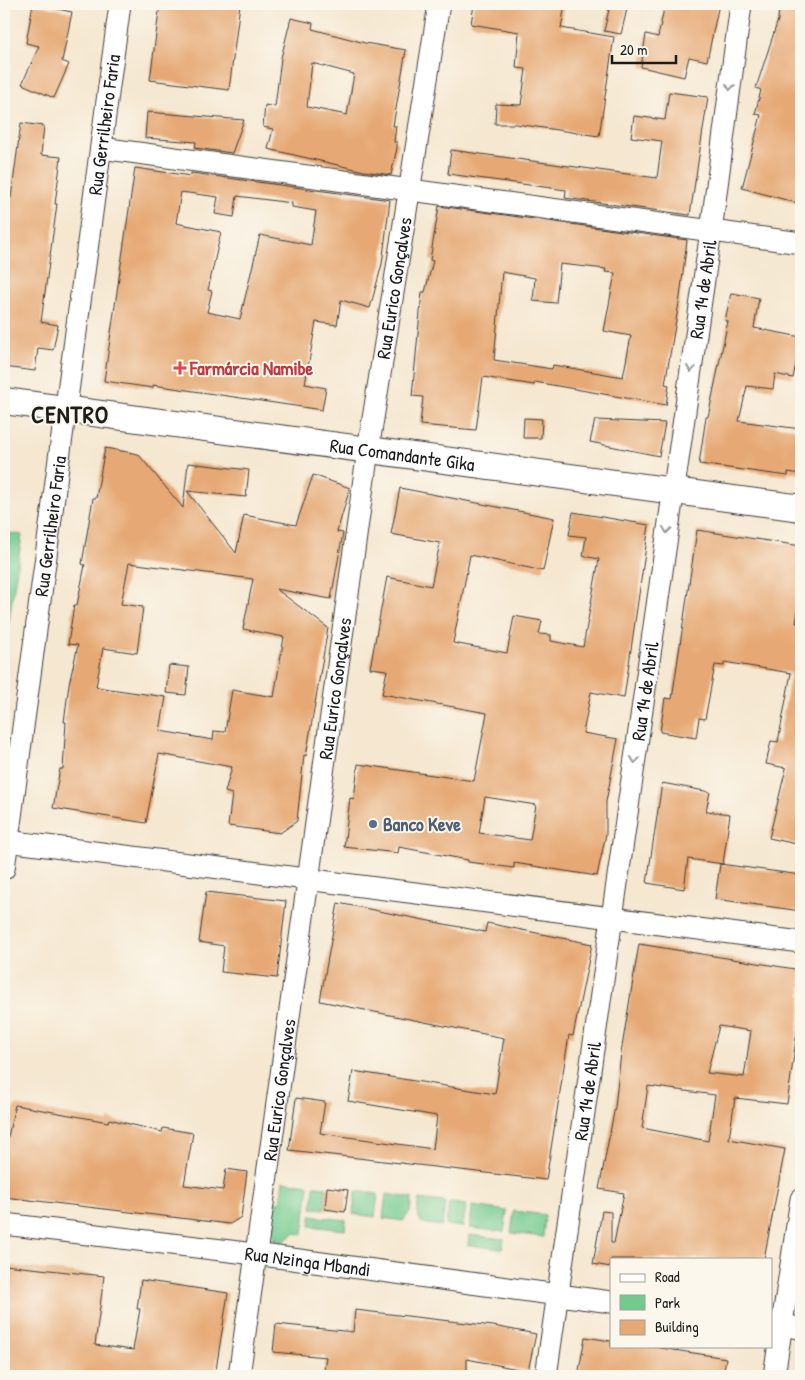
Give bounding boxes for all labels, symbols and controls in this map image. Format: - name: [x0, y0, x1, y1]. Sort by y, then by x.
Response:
- scale bar: [612, 32, 676, 64]
- text: 20 m: [620, 39, 647, 60]
- street label: Rua Gerrilheiro Faria: [82, 52, 126, 197]
- one-way arrow: [725, 83, 736, 91]
- street label: Rua Eurico Gonçalves: [370, 215, 418, 361]
- street label: Rua 14 de Abril: [683, 237, 723, 340]
- place label: Farmárcia Namibe: [189, 355, 314, 381]
- marker: Farmárcia Namibe: [174, 362, 186, 374]
- one-way arrow: [686, 365, 697, 373]
- district label: CENTRO: [31, 398, 109, 430]
- street label: Rua Comandante Gika: [328, 432, 477, 477]
- street label: Rua Gerrilheiro Faria: [28, 454, 72, 598]
- one-way arrow: [662, 526, 673, 534]
- street label: Rua Eurico Gonçalves: [312, 616, 357, 761]
- street label: Rua 14 de Abril: [625, 639, 665, 742]
- one-way arrow: [631, 756, 641, 764]
- place label: Banco Keve: [383, 811, 461, 837]
- marker: Banco Keve: [367, 818, 379, 830]
- street label: Rua Eurico Gonçalves: [256, 1017, 302, 1162]
- street label: Rua 14 de Abril: [567, 1039, 607, 1142]
- street label: Rua Nzinga Mbandi: [244, 1240, 372, 1282]
- legend: [610, 1258, 772, 1348]
- text: Road: [655, 1266, 680, 1287]
- text: Park: [655, 1292, 680, 1313]
- text: Building: [655, 1316, 699, 1337]

